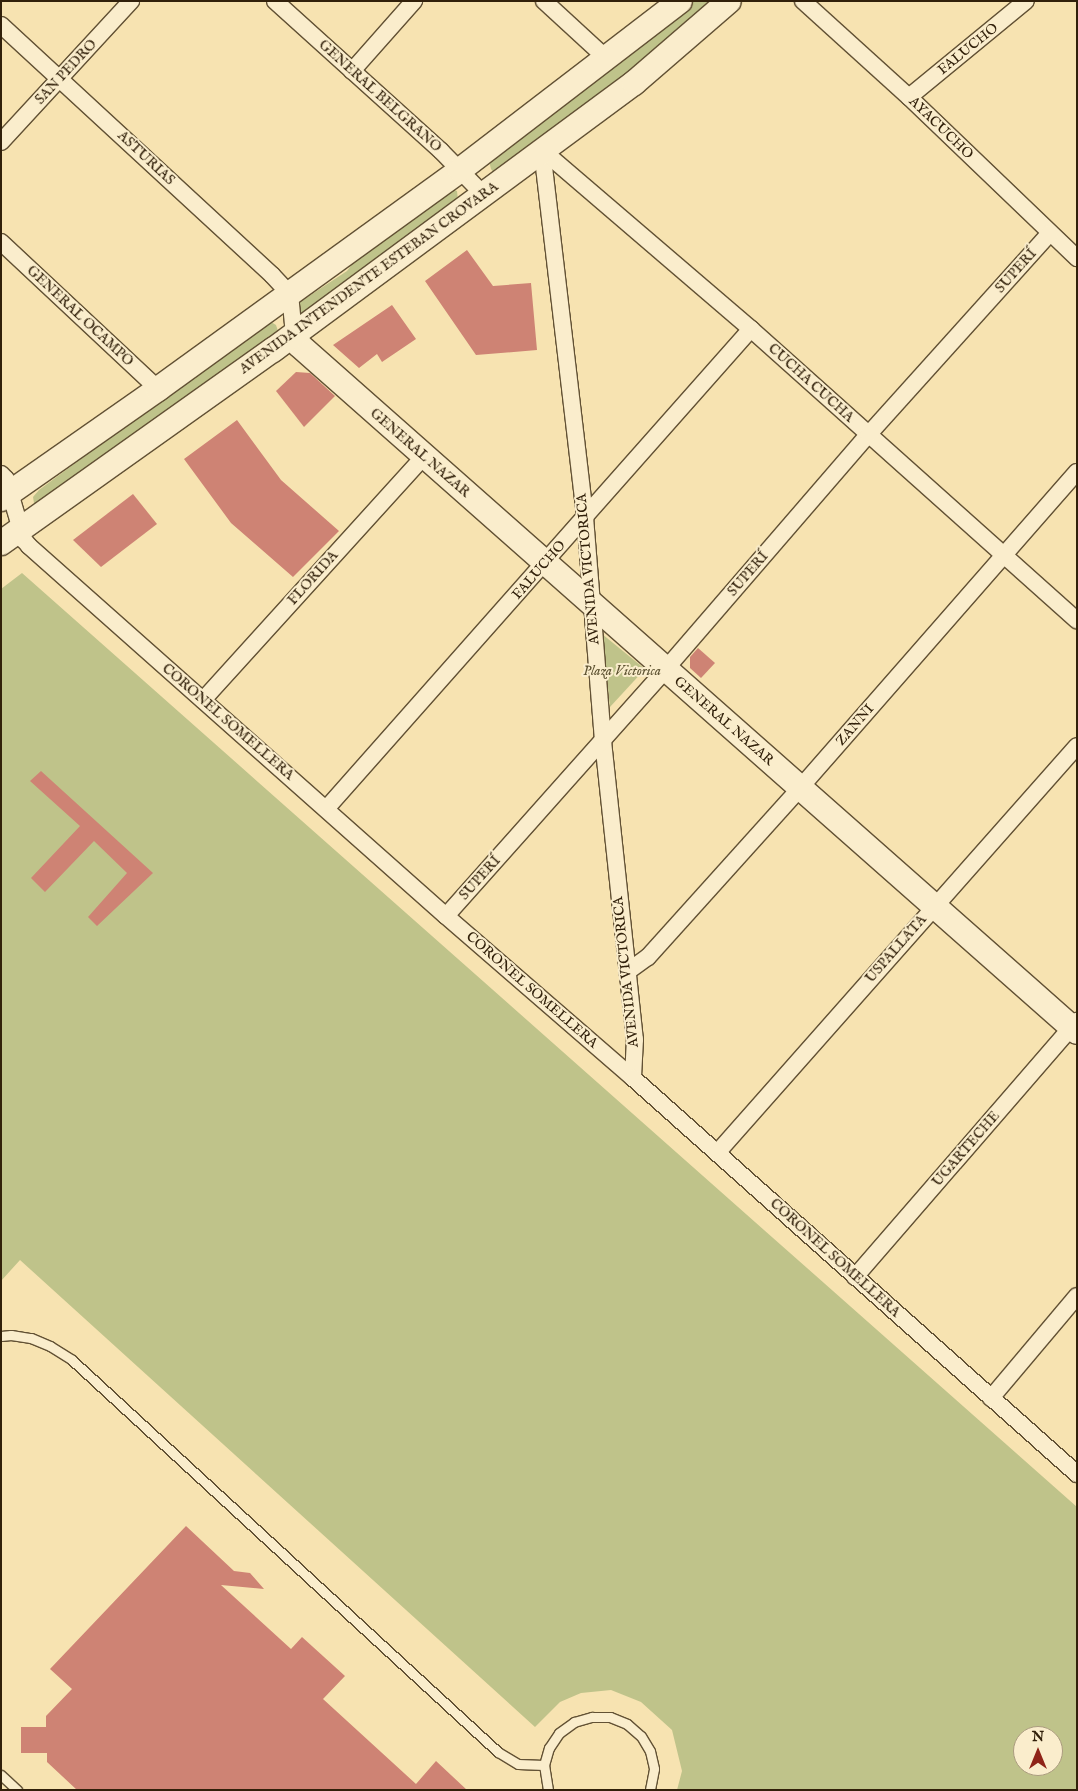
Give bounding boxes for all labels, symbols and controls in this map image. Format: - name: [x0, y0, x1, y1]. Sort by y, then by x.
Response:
- street label: FALUCHO: [934, 20, 1002, 78]
- street label: SAN PEDRO: [32, 36, 100, 108]
- street label: GENERAL BELGRANO: [315, 36, 445, 156]
- street label: AYACUCHO: [905, 93, 977, 163]
- street label: ASTURIAS: [114, 127, 178, 189]
- street label: AVENIDA INTENDENTE ESTEBAN CROVARA: [236, 178, 502, 378]
- street label: SUPERÍ: [992, 246, 1040, 296]
- street label: GENERAL OCAMPO: [23, 262, 137, 370]
- street label: CUCHA CUCHA: [765, 340, 857, 426]
- street label: GENERAL NAZAR: [367, 405, 473, 501]
- street label: AVENIDA VICTORICA: [573, 493, 603, 645]
- street label: FALUCHO: [509, 537, 569, 603]
- street label: FLORIDA: [284, 547, 342, 609]
- street label: SUPERÍ: [724, 548, 772, 600]
- street label: CORONEL SOMELLERA: [159, 660, 297, 784]
- park label: Plaza Victorica: [583, 663, 661, 679]
- street label: GENERAL NAZAR: [671, 673, 777, 769]
- street label: ZANNI: [832, 701, 878, 749]
- street label: SUPERÍ: [456, 853, 504, 903]
- street label: AVENIDA VICTORICA: [610, 896, 642, 1048]
- street label: USPALLATA: [862, 912, 930, 986]
- street label: CORONEL SOMELLERA: [463, 928, 601, 1052]
- street label: UGARTECHE: [929, 1108, 1003, 1190]
- street label: CORONEL SOMELLERA: [767, 1195, 903, 1321]
- north arrow: [1013, 1726, 1063, 1776]
- text: N: [1032, 1728, 1044, 1746]

